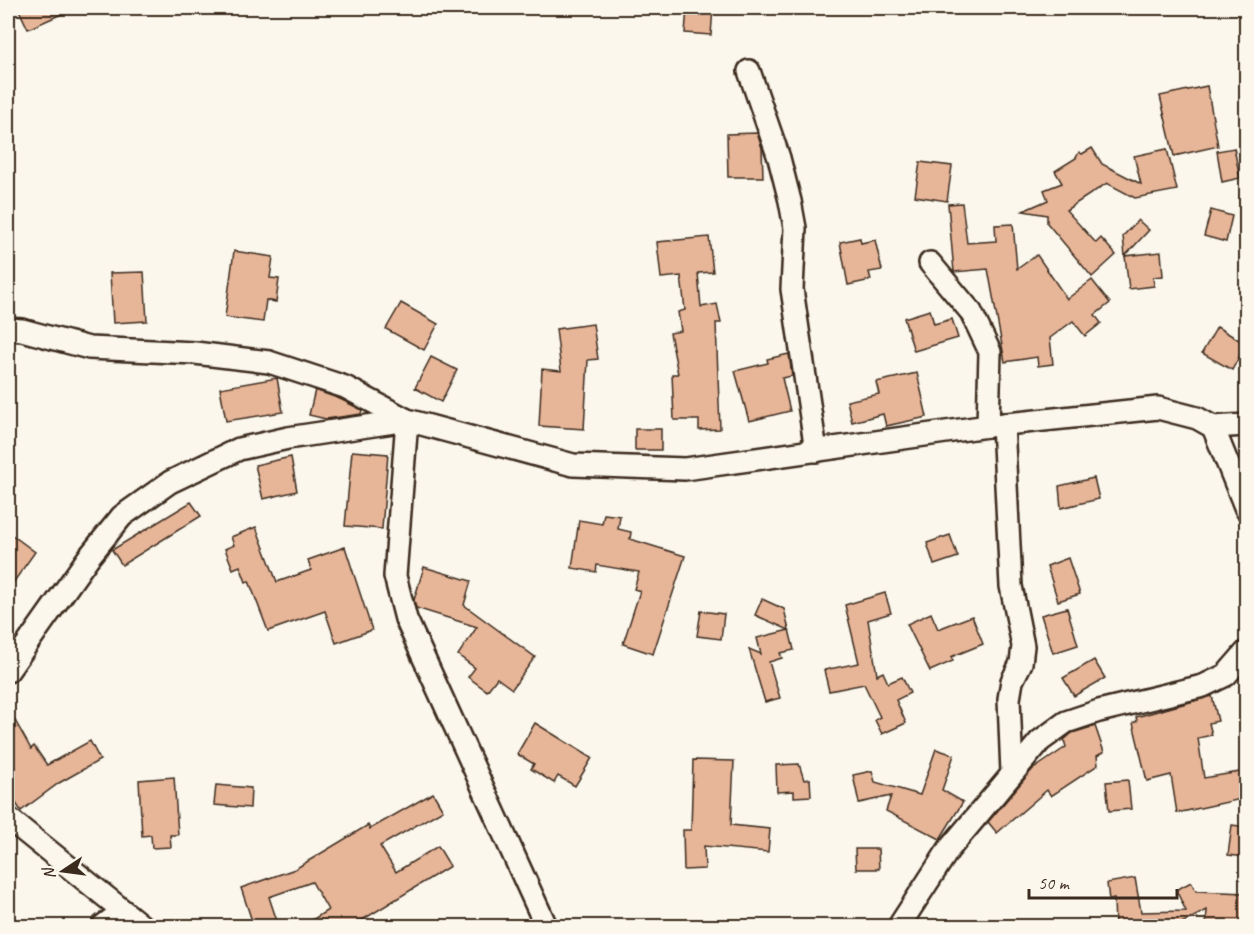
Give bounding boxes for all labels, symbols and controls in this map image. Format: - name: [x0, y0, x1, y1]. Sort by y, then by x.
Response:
- north arrow: [33, 841, 93, 901]
- scale bar: [1029, 862, 1178, 900]
- text: N: [38, 864, 60, 881]
- text: 50 m: [1038, 872, 1071, 894]

